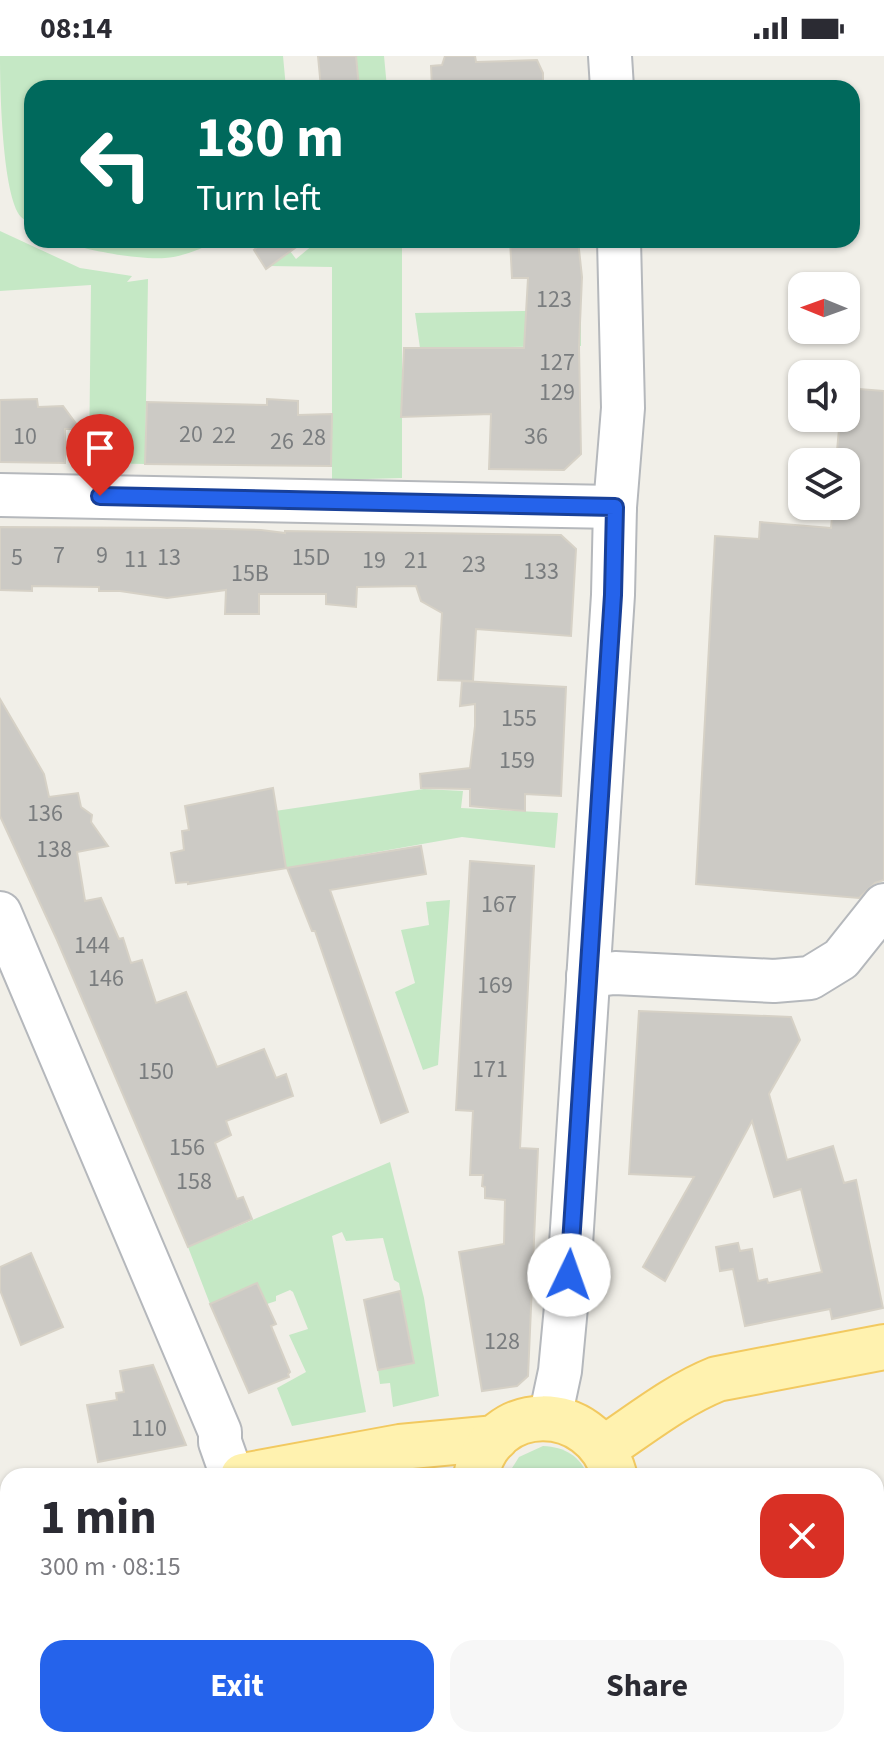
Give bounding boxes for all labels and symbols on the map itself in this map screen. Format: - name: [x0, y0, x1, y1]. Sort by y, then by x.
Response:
- north arrow: [788, 272, 860, 344]
- house number: 123: [536, 282, 572, 317]
- house number: 127: [539, 345, 575, 380]
- house number: 129: [539, 375, 575, 410]
- pin: [66, 414, 134, 496]
- house number: 20: [179, 417, 203, 452]
- house number: 22: [212, 418, 236, 453]
- house number: 10: [13, 419, 37, 454]
- house number: 36: [524, 419, 548, 454]
- house number: 28: [302, 420, 326, 455]
- house number: 26: [270, 424, 294, 459]
- house number: 7: [53, 538, 65, 573]
- house number: 9: [96, 538, 108, 573]
- house number: 5: [11, 540, 23, 575]
- house number: 13: [157, 540, 181, 575]
- house number: 15D: [292, 540, 330, 575]
- house number: 11: [124, 542, 148, 577]
- house number: 19: [362, 543, 386, 578]
- house number: 21: [404, 543, 428, 578]
- house number: 23: [462, 547, 486, 582]
- house number: 133: [523, 554, 559, 589]
- house number: 15B: [231, 556, 269, 591]
- house number: 155: [501, 701, 537, 736]
- house number: 159: [499, 743, 535, 778]
- house number: 136: [27, 796, 63, 831]
- house number: 138: [36, 832, 72, 867]
- house number: 167: [481, 887, 517, 922]
- house number: 144: [74, 928, 110, 963]
- house number: 146: [88, 961, 124, 996]
- house number: 169: [477, 968, 513, 1003]
- house number: 171: [472, 1052, 508, 1087]
- house number: 150: [138, 1054, 174, 1089]
- house number: 156: [169, 1130, 205, 1165]
- house number: 158: [176, 1164, 212, 1199]
- position arrow: [527, 1233, 611, 1317]
- house number: 128: [484, 1324, 520, 1359]
- house number: 110: [131, 1411, 167, 1446]

